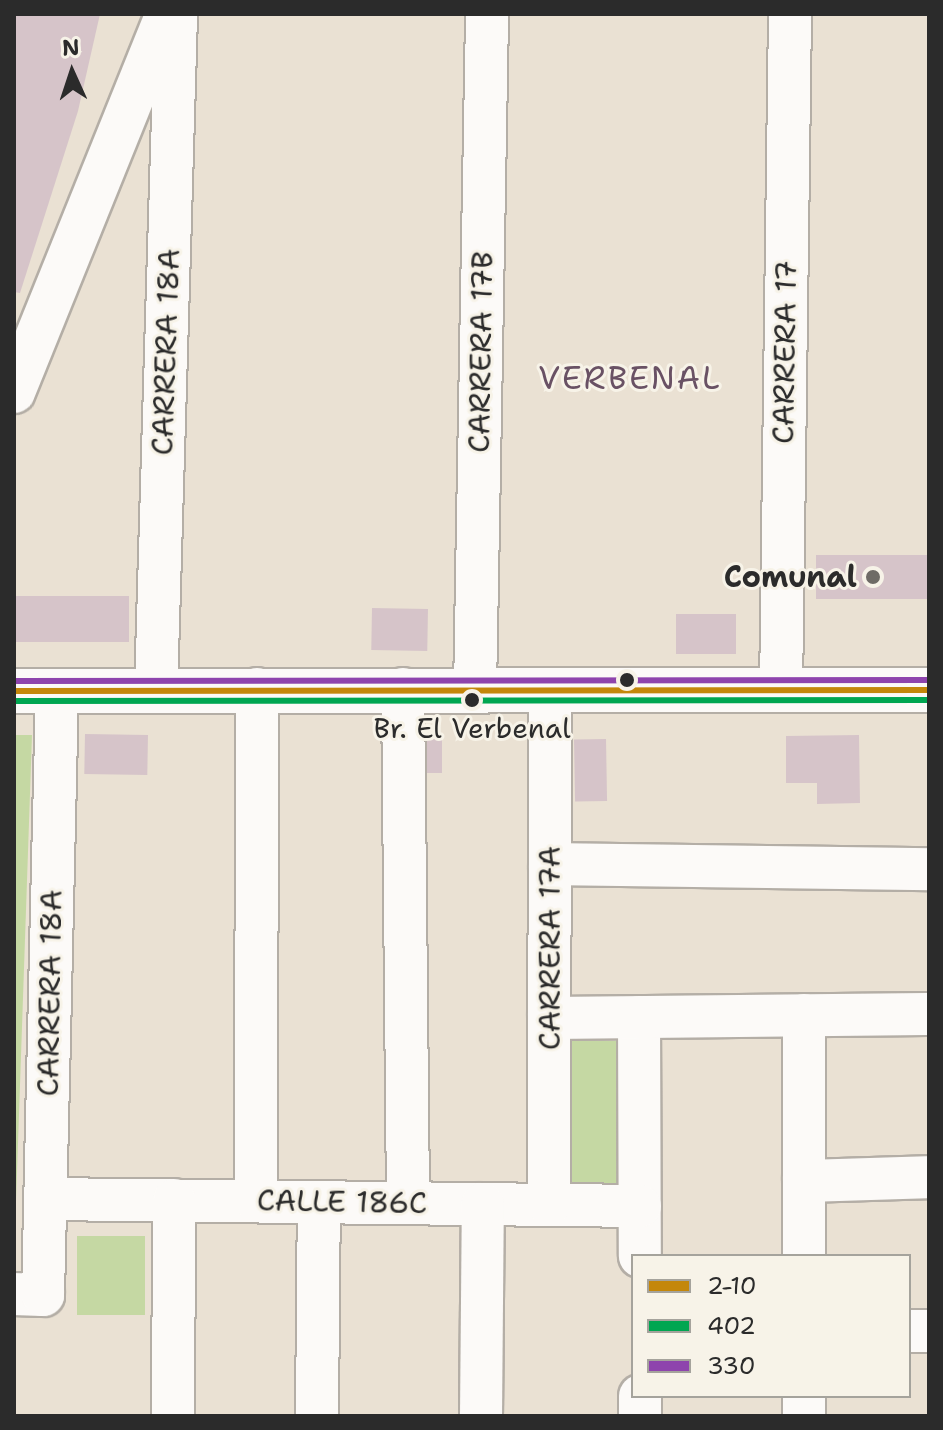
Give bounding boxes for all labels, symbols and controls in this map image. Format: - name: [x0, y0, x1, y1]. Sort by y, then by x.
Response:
- north arrow: [32, 32, 112, 112]
- text: N: [61, 33, 80, 62]
- street label: CARRERA 18A: [144, 248, 188, 456]
- street label: CARRERA 17B: [461, 251, 501, 453]
- street label: CARRERA 17: [765, 260, 805, 444]
- district label: VERBENAL: [538, 359, 722, 397]
- place label: Comunal: [724, 559, 857, 595]
- marker: Comunal: [864, 568, 882, 586]
- unlabelled marker: [619, 672, 635, 688]
- marker: Br. El Verbenal: [464, 692, 480, 708]
- place label: Br. El Verbenal: [373, 711, 571, 745]
- street label: CARRERA 17A: [532, 846, 568, 1050]
- street label: CARRERA 18A: [30, 889, 70, 1097]
- street label: CALLE 186C: [256, 1183, 428, 1221]
- legend: [631, 1254, 911, 1398]
- text: 2-10: [707, 1270, 757, 1302]
- text: 402: [707, 1310, 756, 1342]
- text: 330: [707, 1350, 756, 1382]

